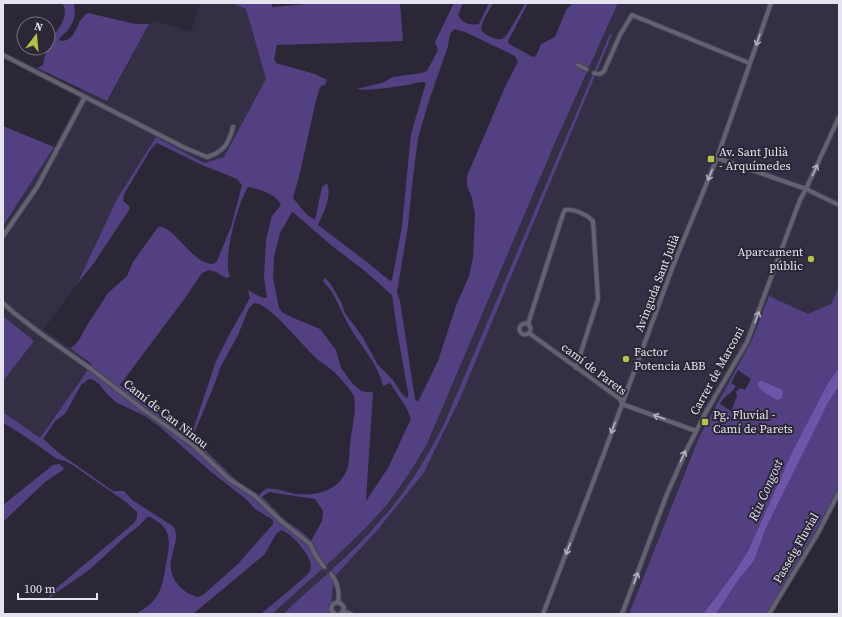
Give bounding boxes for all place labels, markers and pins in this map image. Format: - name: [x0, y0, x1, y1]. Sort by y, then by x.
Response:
- place label: Av. Sant Julià - Arquímedes: [719, 144, 791, 174]
- marker: Av. Sant Julià - Arquímedes: [706, 154, 716, 164]
- place label: Aparcament públic: [737, 244, 803, 274]
- marker: Aparcament públic: [806, 254, 816, 264]
- place label: Factor Potencia ABB: [634, 344, 706, 374]
- marker: Factor Potencia ABB: [621, 354, 631, 364]
- place label: Pg. Fluvial - Camí de Parets: [713, 407, 793, 437]
- marker: Pg. Fluvial - Camí de Parets: [700, 417, 710, 427]

